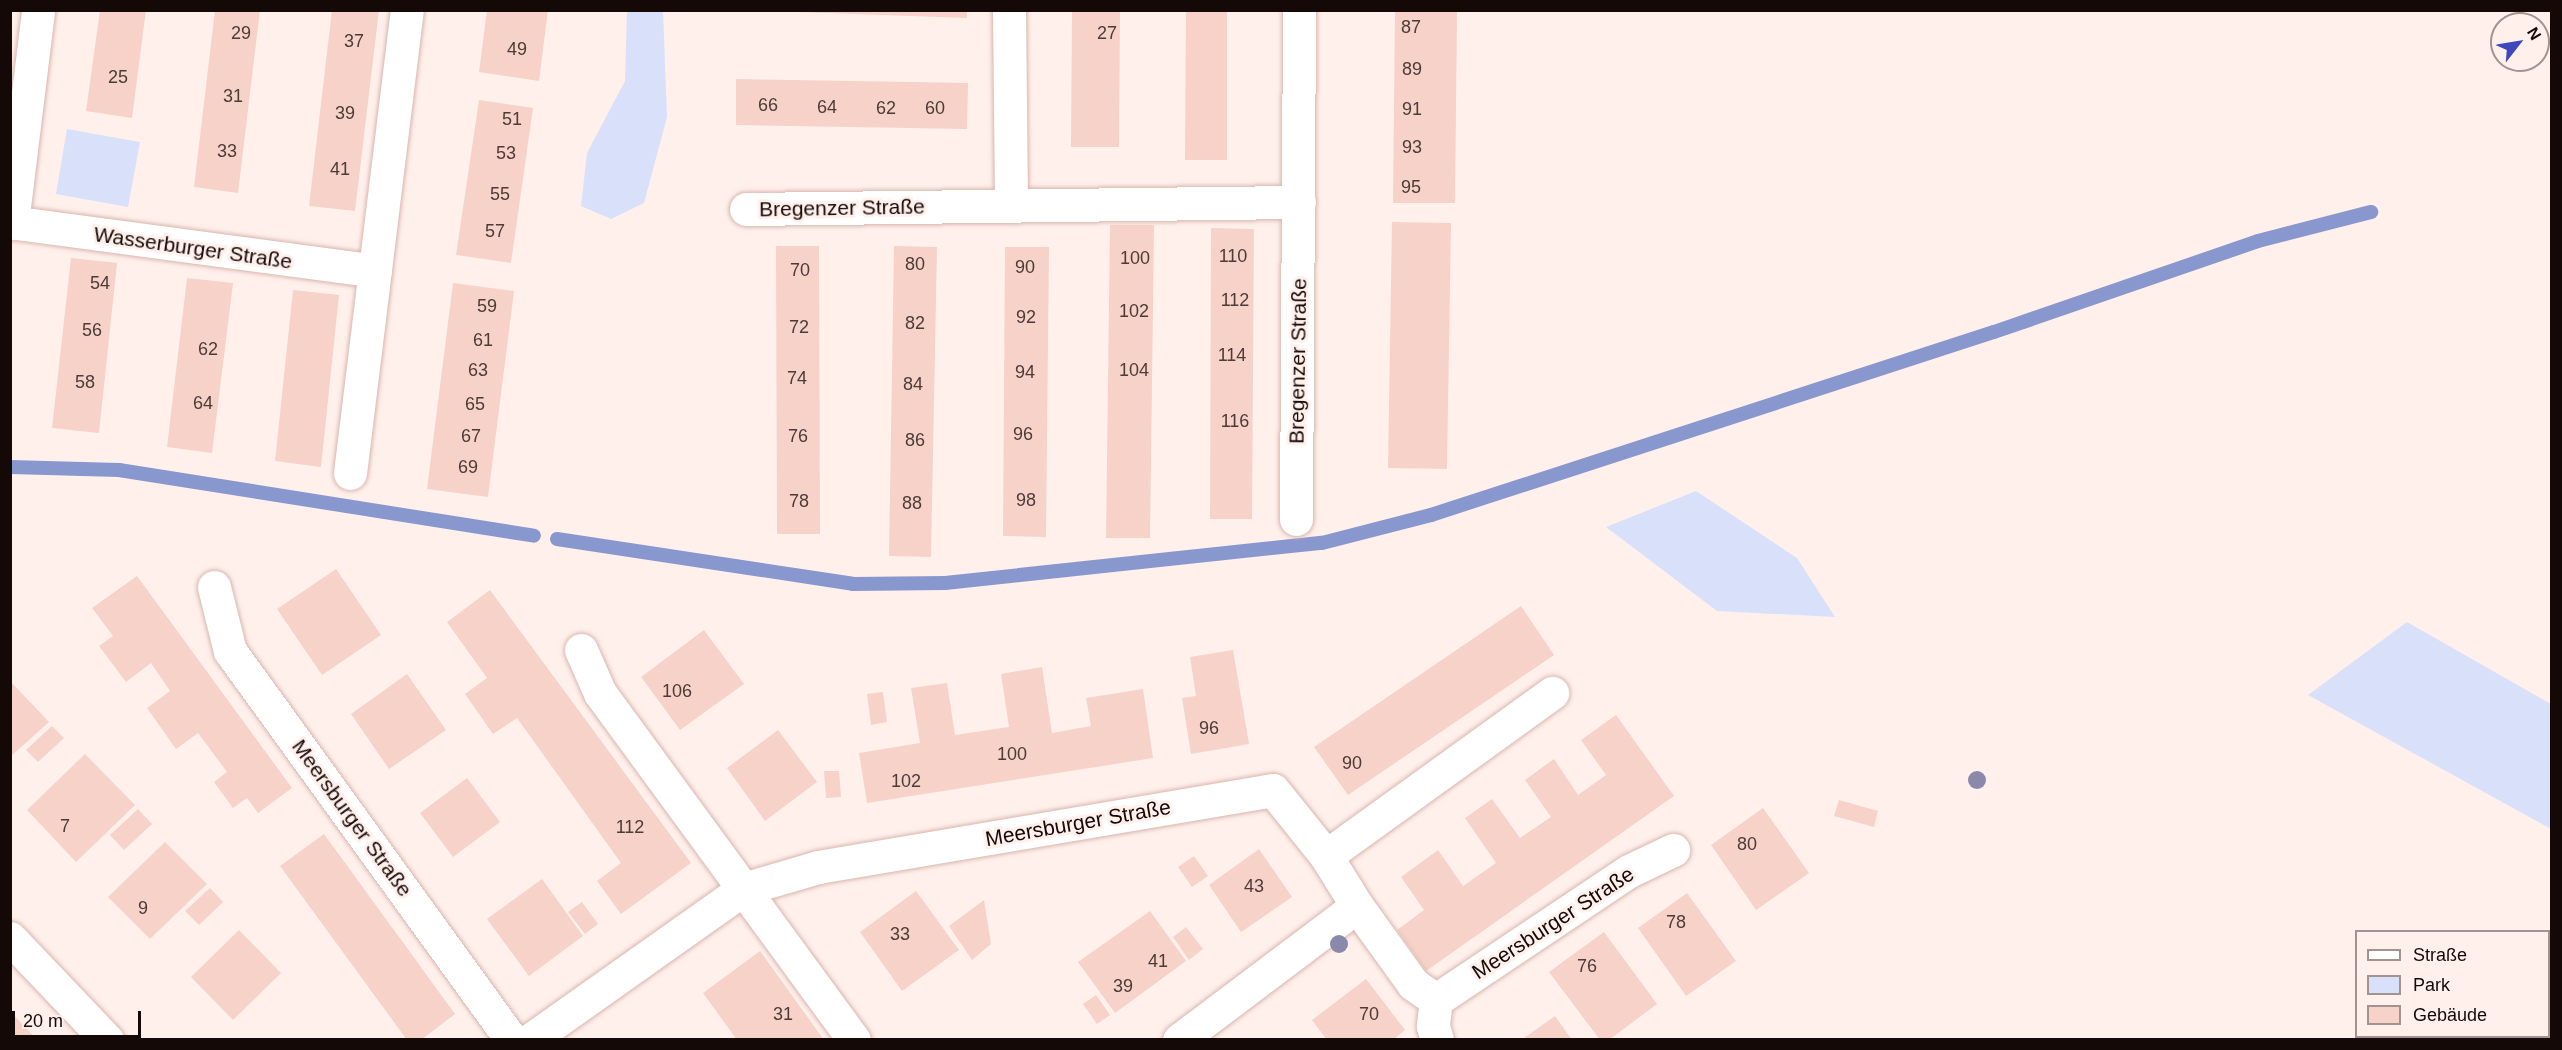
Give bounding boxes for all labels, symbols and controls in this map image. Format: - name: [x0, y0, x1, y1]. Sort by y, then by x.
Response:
- north arrow: [2490, 12, 2550, 72]
- house number: 87: [1401, 16, 1421, 38]
- house number: 29: [231, 22, 251, 44]
- house number: 27: [1097, 22, 1117, 44]
- text: N: [2524, 24, 2544, 43]
- house number: 37: [344, 30, 364, 52]
- house number: 49: [507, 38, 527, 60]
- house number: 89: [1402, 58, 1422, 80]
- house number: 25: [108, 66, 128, 88]
- house number: 31: [223, 85, 243, 107]
- house number: 66: [758, 94, 778, 116]
- house number: 64: [817, 96, 837, 118]
- house number: 62: [876, 97, 896, 119]
- house number: 60: [925, 97, 945, 119]
- house number: 91: [1402, 98, 1422, 120]
- house number: 39: [335, 102, 355, 124]
- house number: 51: [502, 108, 522, 130]
- house number: 93: [1402, 136, 1422, 158]
- house number: 33: [217, 140, 237, 162]
- house number: 53: [496, 142, 516, 164]
- house number: 41: [330, 158, 350, 180]
- house number: 95: [1401, 176, 1421, 198]
- house number: 55: [490, 183, 510, 205]
- street label: Bregenzer Straße: [759, 194, 925, 222]
- house number: 57: [485, 220, 505, 242]
- street label: Wasserburger Straße: [92, 222, 294, 274]
- house number: 110: [1219, 245, 1247, 267]
- house number: 100: [1120, 247, 1150, 269]
- house number: 80: [905, 253, 925, 275]
- house number: 90: [1015, 256, 1035, 278]
- house number: 70: [790, 259, 810, 281]
- house number: 54: [90, 272, 110, 294]
- street label: Bregenzer Straße: [1284, 278, 1312, 444]
- house number: 112: [1221, 289, 1249, 311]
- house number: 59: [477, 295, 497, 317]
- house number: 102: [1119, 300, 1149, 322]
- house number: 92: [1016, 306, 1036, 328]
- house number: 82: [905, 312, 925, 334]
- house number: 72: [789, 316, 809, 338]
- house number: 56: [82, 319, 102, 341]
- house number: 61: [473, 329, 493, 351]
- house number: 62: [198, 338, 218, 360]
- house number: 114: [1218, 344, 1246, 366]
- house number: 63: [468, 359, 488, 381]
- house number: 104: [1119, 359, 1149, 381]
- house number: 94: [1015, 361, 1035, 383]
- house number: 74: [787, 367, 807, 389]
- house number: 58: [75, 371, 95, 393]
- house number: 84: [903, 373, 923, 395]
- house number: 64: [193, 392, 213, 414]
- house number: 65: [465, 393, 485, 415]
- house number: 116: [1221, 410, 1249, 432]
- house number: 96: [1013, 423, 1033, 445]
- house number: 67: [461, 425, 481, 447]
- house number: 76: [788, 425, 808, 447]
- house number: 86: [905, 429, 925, 451]
- house number: 69: [458, 456, 478, 478]
- house number: 98: [1016, 489, 1036, 511]
- house number: 78: [789, 490, 809, 512]
- house number: 88: [902, 492, 922, 514]
- house number: 106: [662, 680, 692, 702]
- house number: 96: [1199, 717, 1219, 739]
- street label: Meersburger Straße: [287, 735, 417, 901]
- house number: 100: [997, 743, 1027, 765]
- house number: 90: [1342, 752, 1362, 774]
- house number: 102: [891, 770, 921, 792]
- street label: Meersburger Straße: [983, 794, 1173, 852]
- house number: 7: [60, 815, 70, 837]
- house number: 112: [616, 816, 644, 838]
- house number: 80: [1737, 833, 1757, 855]
- street label: Meersburger Straße: [1467, 861, 1639, 985]
- house number: 43: [1244, 875, 1264, 897]
- house number: 9: [138, 897, 148, 919]
- house number: 78: [1666, 911, 1686, 933]
- house number: 33: [890, 923, 910, 945]
- legend: [2355, 930, 2550, 1038]
- text: Straße: [2413, 945, 2467, 965]
- house number: 41: [1148, 950, 1168, 972]
- house number: 76: [1577, 955, 1597, 977]
- house number: 39: [1113, 975, 1133, 997]
- text: Park: [2413, 975, 2450, 995]
- scale bar: [15, 999, 144, 1037]
- house number: 31: [773, 1003, 793, 1025]
- house number: 70: [1359, 1003, 1379, 1025]
- text: Gebäude: [2413, 1005, 2487, 1025]
- text: 20 m: [23, 1011, 63, 1031]

